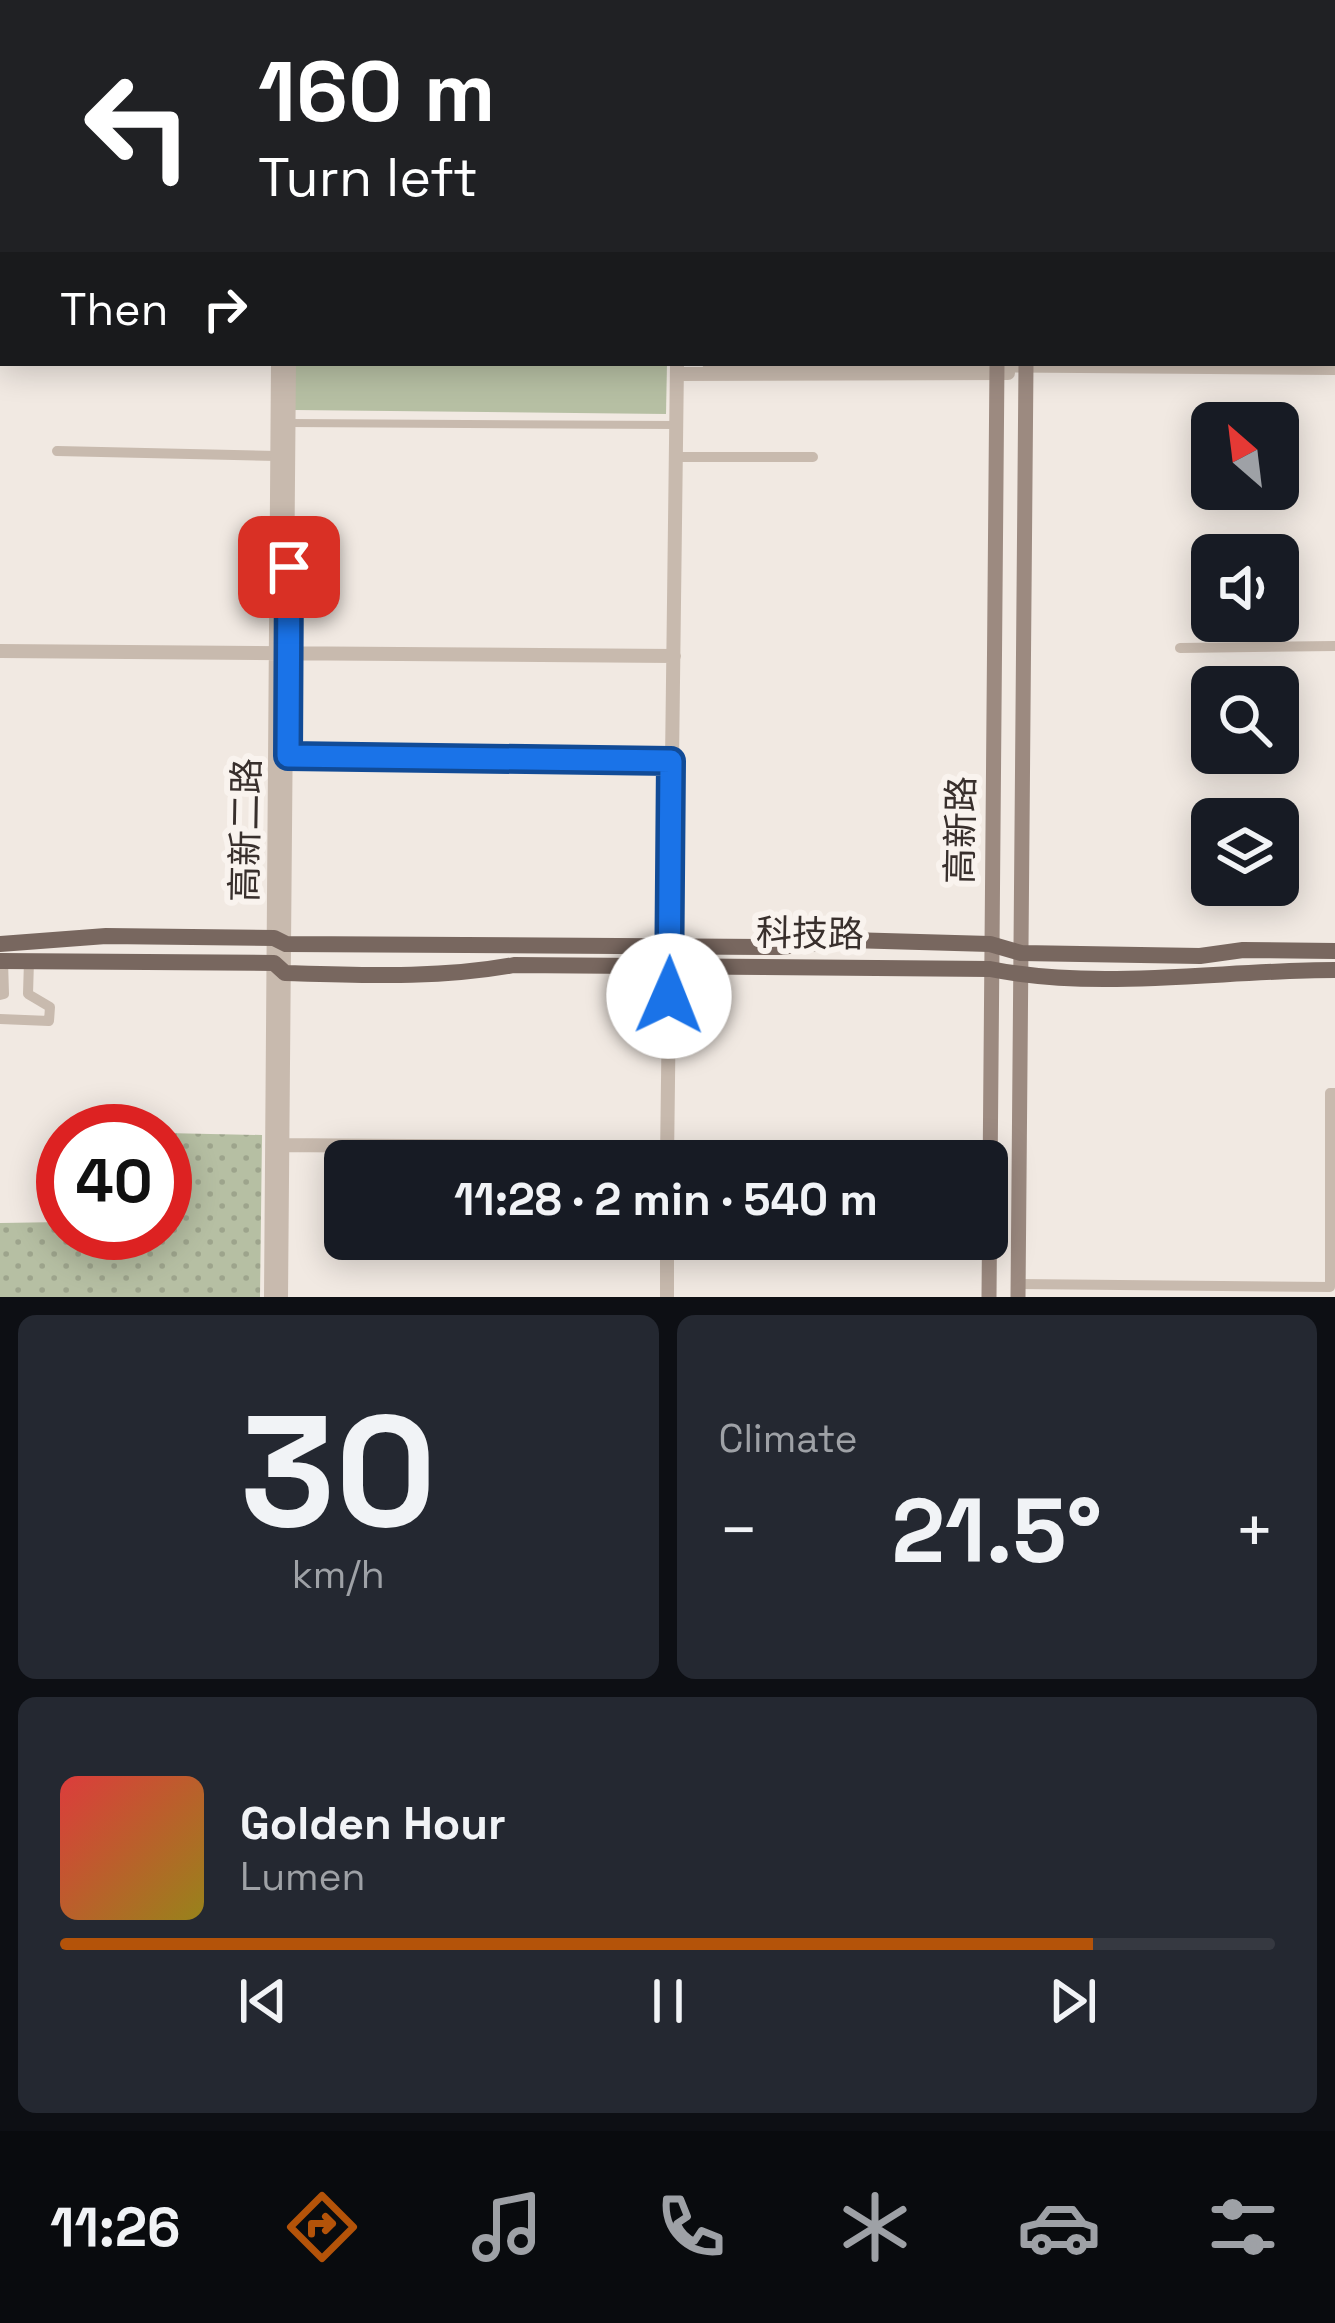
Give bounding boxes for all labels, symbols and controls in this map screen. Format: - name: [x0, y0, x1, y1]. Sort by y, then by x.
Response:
- text: 160 m: [258, 38, 495, 146]
- icon: left: [60, 48, 216, 204]
- text: Turn left: [258, 143, 478, 212]
- icon: right: [192, 276, 258, 342]
- text: Then: [60, 281, 168, 338]
- north arrow: [1191, 402, 1299, 510]
- map controls: [1191, 402, 1299, 906]
- pin: [238, 516, 340, 618]
- icon: arrive: [256, 534, 322, 600]
- button: sound: [1191, 534, 1299, 642]
- button: search: [1191, 666, 1299, 774]
- street label: 高新二路: [222, 758, 270, 902]
- street label: 高新路: [937, 776, 985, 884]
- button: layers: [1191, 798, 1299, 906]
- street label: 科技路: [756, 910, 864, 958]
- position arrow: [606, 933, 732, 1059]
- speed limit sign: 40: [36, 1104, 192, 1260]
- text: 11:28 · 2 min · 540 m: [454, 1171, 878, 1228]
- text: 30: [240, 1372, 436, 1572]
- text: Climate: [719, 1414, 858, 1463]
- text: 21.5°: [892, 1473, 1102, 1588]
- text: −: [719, 1488, 759, 1572]
- text: +: [1234, 1488, 1275, 1572]
- text: km/h: [292, 1550, 385, 1599]
- text: Golden Hour: [240, 1795, 506, 1852]
- text: Lumen: [240, 1852, 366, 1901]
- icon: previous: [230, 1968, 296, 2034]
- icon: pause: [635, 1968, 701, 2034]
- icon: next: [1040, 1968, 1106, 2034]
- icon: directions: [280, 2185, 364, 2269]
- icon: music: [465, 2185, 549, 2269]
- icon: phone: [649, 2185, 733, 2269]
- icon: climate: [833, 2185, 917, 2269]
- icon: car: [1017, 2185, 1101, 2269]
- icon: filters: [1201, 2185, 1285, 2269]
- text: 11:26: [50, 2193, 180, 2262]

